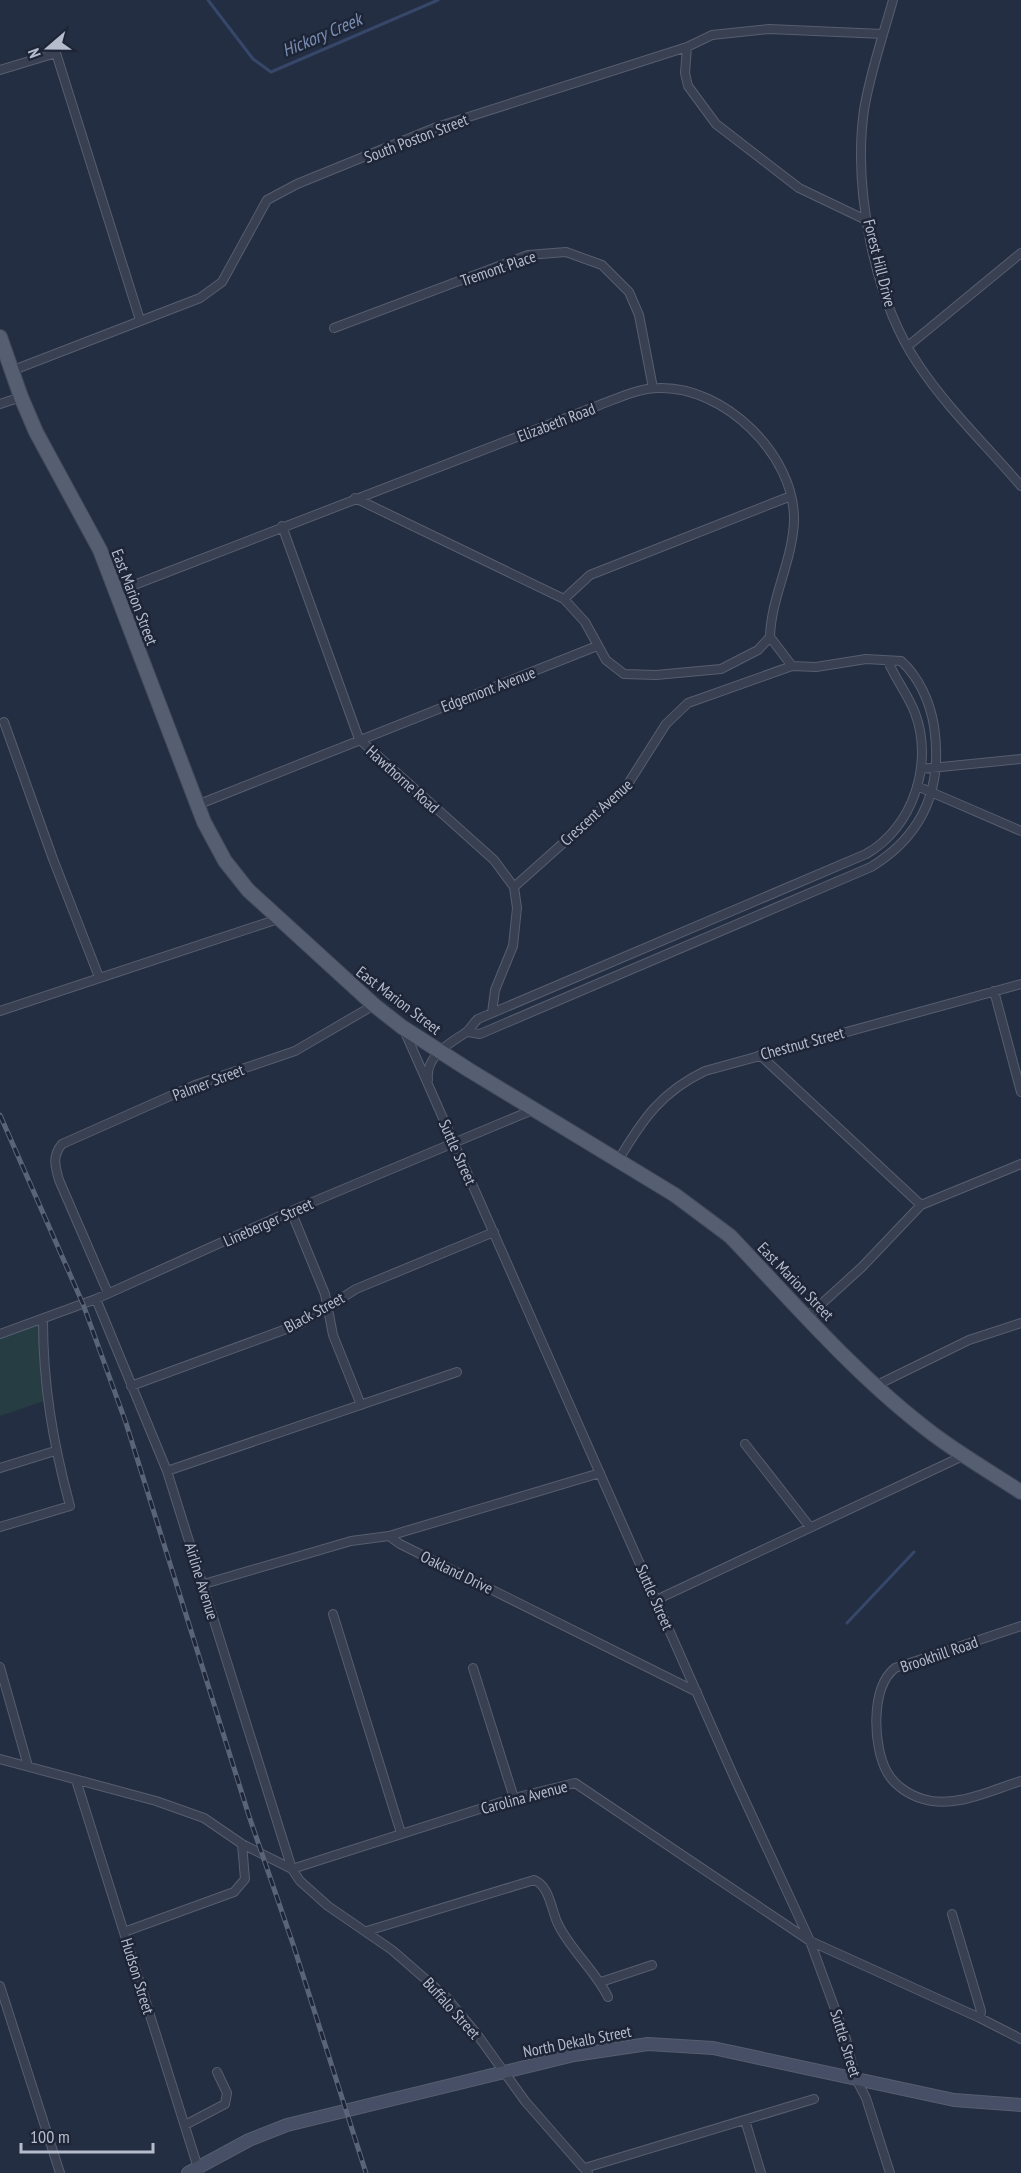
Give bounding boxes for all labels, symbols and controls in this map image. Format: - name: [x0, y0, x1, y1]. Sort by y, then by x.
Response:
- water label: Hickory Creek: [279, 7, 367, 62]
- north arrow: [18, 18, 78, 78]
- text: N: [23, 46, 45, 61]
- street label: South Poston Street: [361, 109, 471, 167]
- street label: Forest Hill Drive: [859, 217, 901, 309]
- street label: Tremont Place: [458, 246, 538, 290]
- street label: Elizabeth Road: [514, 398, 598, 446]
- street label: East Marion Street: [107, 546, 163, 648]
- street label: Edgemont Avenue: [438, 662, 538, 716]
- street label: Hawthorne Road: [362, 741, 444, 817]
- street label: Crescent Avenue: [556, 774, 636, 850]
- street label: East Marion Street: [353, 962, 446, 1039]
- street label: Chestnut Street: [758, 1022, 847, 1064]
- street label: Palmer Street: [169, 1059, 247, 1105]
- street label: Suttle Street: [435, 1116, 481, 1188]
- street label: Lineberger Street: [220, 1193, 317, 1251]
- street label: East Marion Street: [754, 1238, 839, 1325]
- street label: Black Street: [280, 1287, 348, 1337]
- street label: Airline Avenue: [181, 1540, 223, 1622]
- street label: Oakland Drive: [418, 1546, 496, 1598]
- street label: Suttle Street: [632, 1561, 678, 1633]
- street label: Brookhill Road: [898, 1631, 980, 1677]
- street label: Carolina Avenue: [478, 1776, 570, 1818]
- street label: Hudson Street: [117, 1936, 159, 2017]
- street label: Buffalo Street: [419, 1973, 485, 2043]
- street label: Suttle Street: [826, 2007, 866, 2080]
- street label: North Dekalb Street: [521, 2021, 633, 2061]
- scale bar: [21, 2116, 153, 2154]
- text: 100 m: [30, 2125, 70, 2148]

